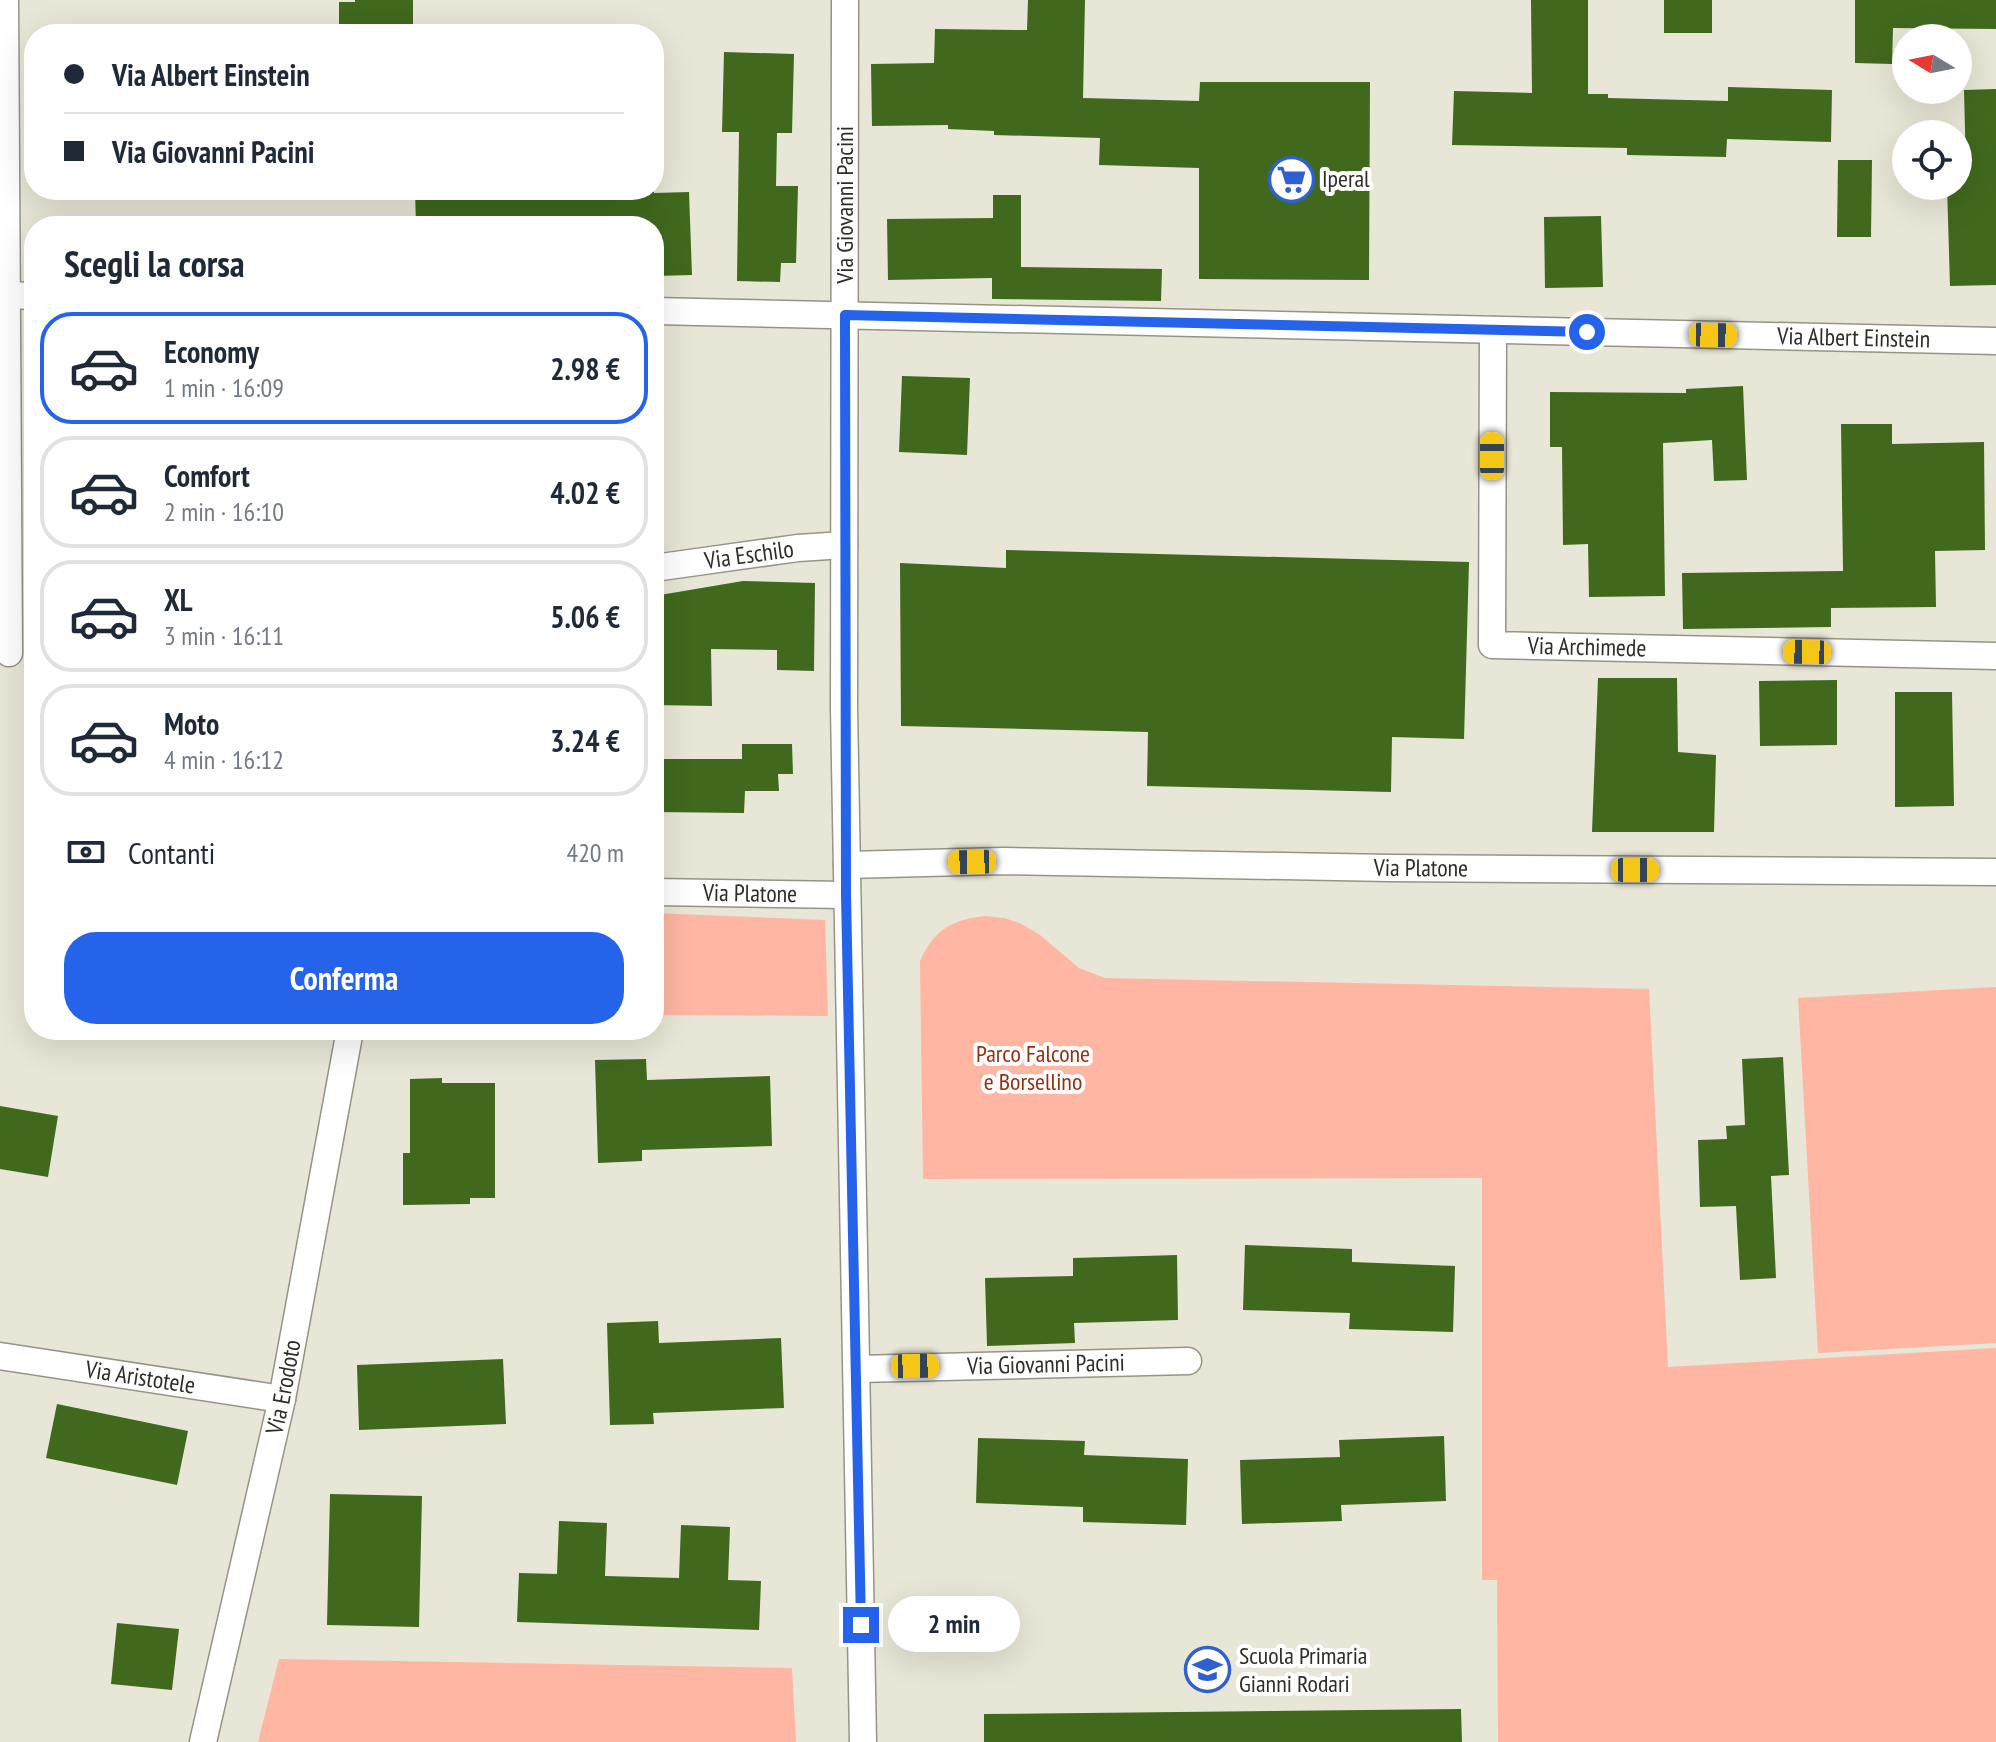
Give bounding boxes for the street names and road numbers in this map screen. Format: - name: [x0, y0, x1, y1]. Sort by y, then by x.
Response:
- street label: Via Giovanni Pacini: [829, 126, 860, 285]
- street label: Via Albert Einstein: [1776, 320, 1930, 355]
- street label: Via Eschilo: [701, 533, 796, 576]
- street label: Via Archimede: [1526, 630, 1647, 663]
- street label: Via Platone: [1372, 852, 1468, 884]
- street label: Via Platone: [702, 877, 797, 909]
- street label: Via Erodoto: [258, 1337, 308, 1438]
- street label: Via Giovanni Pacini: [966, 1347, 1125, 1381]
- street label: Via Aristotele: [83, 1353, 197, 1401]

